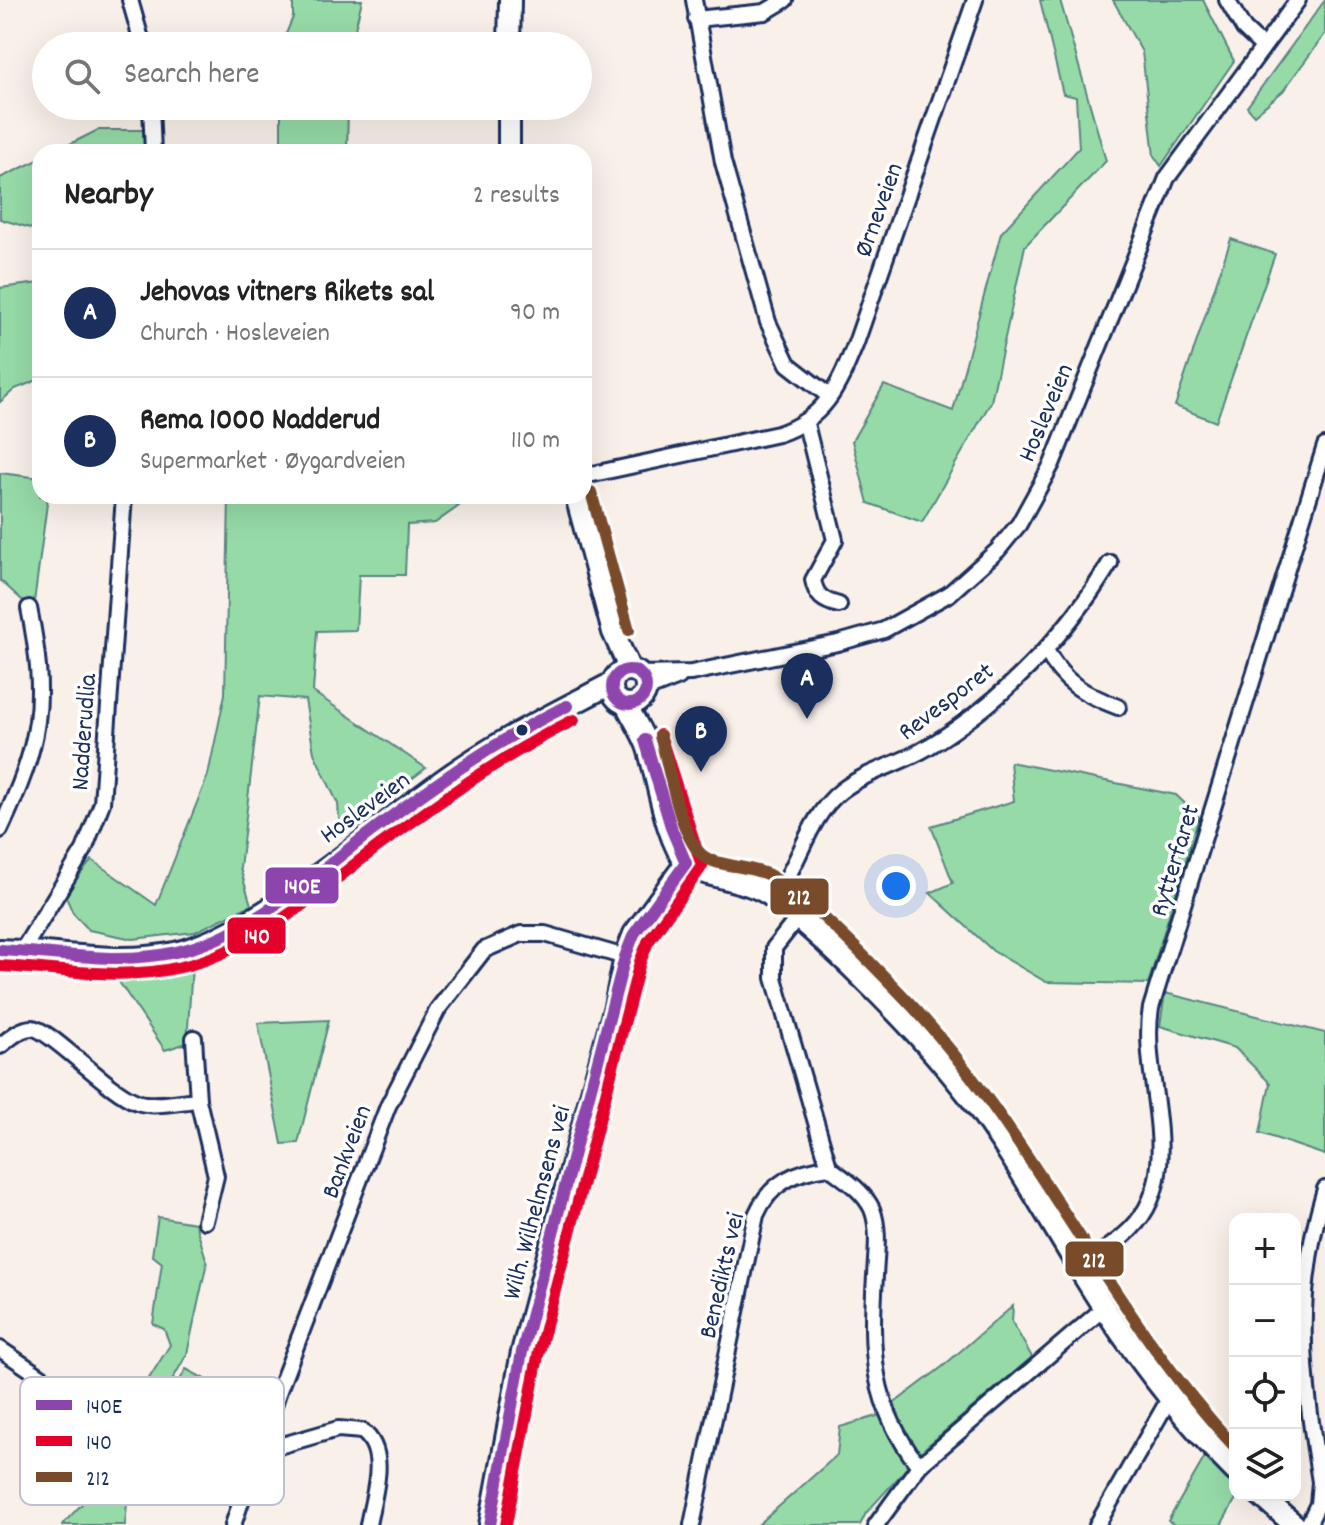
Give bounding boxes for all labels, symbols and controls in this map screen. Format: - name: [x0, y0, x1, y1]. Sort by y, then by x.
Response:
- search box: [32, 32, 592, 120]
- icon: search: [60, 54, 104, 98]
- text: Search here: [124, 55, 260, 98]
- street label: Ørneveien: [846, 158, 914, 262]
- text: Nearby: [64, 172, 153, 221]
- text: 2 results: [473, 178, 560, 215]
- text: Jehovas vitners Rikets sal: [140, 273, 434, 316]
- text: A: [83, 295, 97, 332]
- text: 90 m: [510, 295, 560, 332]
- text: Church · Hosleveien: [140, 316, 330, 353]
- street label: Hosleveien: [1010, 358, 1085, 468]
- text: Rema 1000 Nadderud: [140, 401, 380, 444]
- text: B: [84, 423, 96, 460]
- text: 110 m: [511, 423, 560, 460]
- text: Supermarket · Øygardveien: [140, 444, 406, 481]
- pin: A: [781, 653, 833, 719]
- street label: Revesporet: [891, 654, 1003, 751]
- street label: Nadderudlia: [63, 672, 108, 792]
- pin: B: [675, 706, 727, 772]
- unlabelled marker: [514, 722, 530, 738]
- street label: Hosleveien: [313, 763, 419, 854]
- street label: Rytterfaret: [1142, 800, 1211, 922]
- line badge: 140E: [264, 866, 340, 905]
- your location: [876, 866, 916, 906]
- text: 140E: [284, 873, 321, 904]
- line badge: 212: [769, 877, 830, 916]
- text: 212: [787, 884, 811, 915]
- line badge: 140: [226, 916, 287, 955]
- text: 140: [244, 923, 270, 954]
- street label: Bankveien: [313, 1100, 383, 1204]
- street label: Wilh. Wilhelmsens vei: [495, 1101, 582, 1304]
- street label: Benedikts vei: [691, 1209, 756, 1342]
- map controls: [1229, 1213, 1301, 1501]
- button: +: [1229, 1213, 1301, 1285]
- line badge: 212: [1064, 1240, 1125, 1278]
- text: 212: [1082, 1247, 1106, 1278]
- button: −: [1229, 1285, 1301, 1357]
- button: locate: [1229, 1357, 1301, 1429]
- legend: [20, 1377, 284, 1505]
- text: 140E: [86, 1393, 122, 1424]
- text: 140: [86, 1429, 112, 1460]
- button: layers: [1229, 1429, 1301, 1501]
- text: 212: [86, 1465, 110, 1496]

